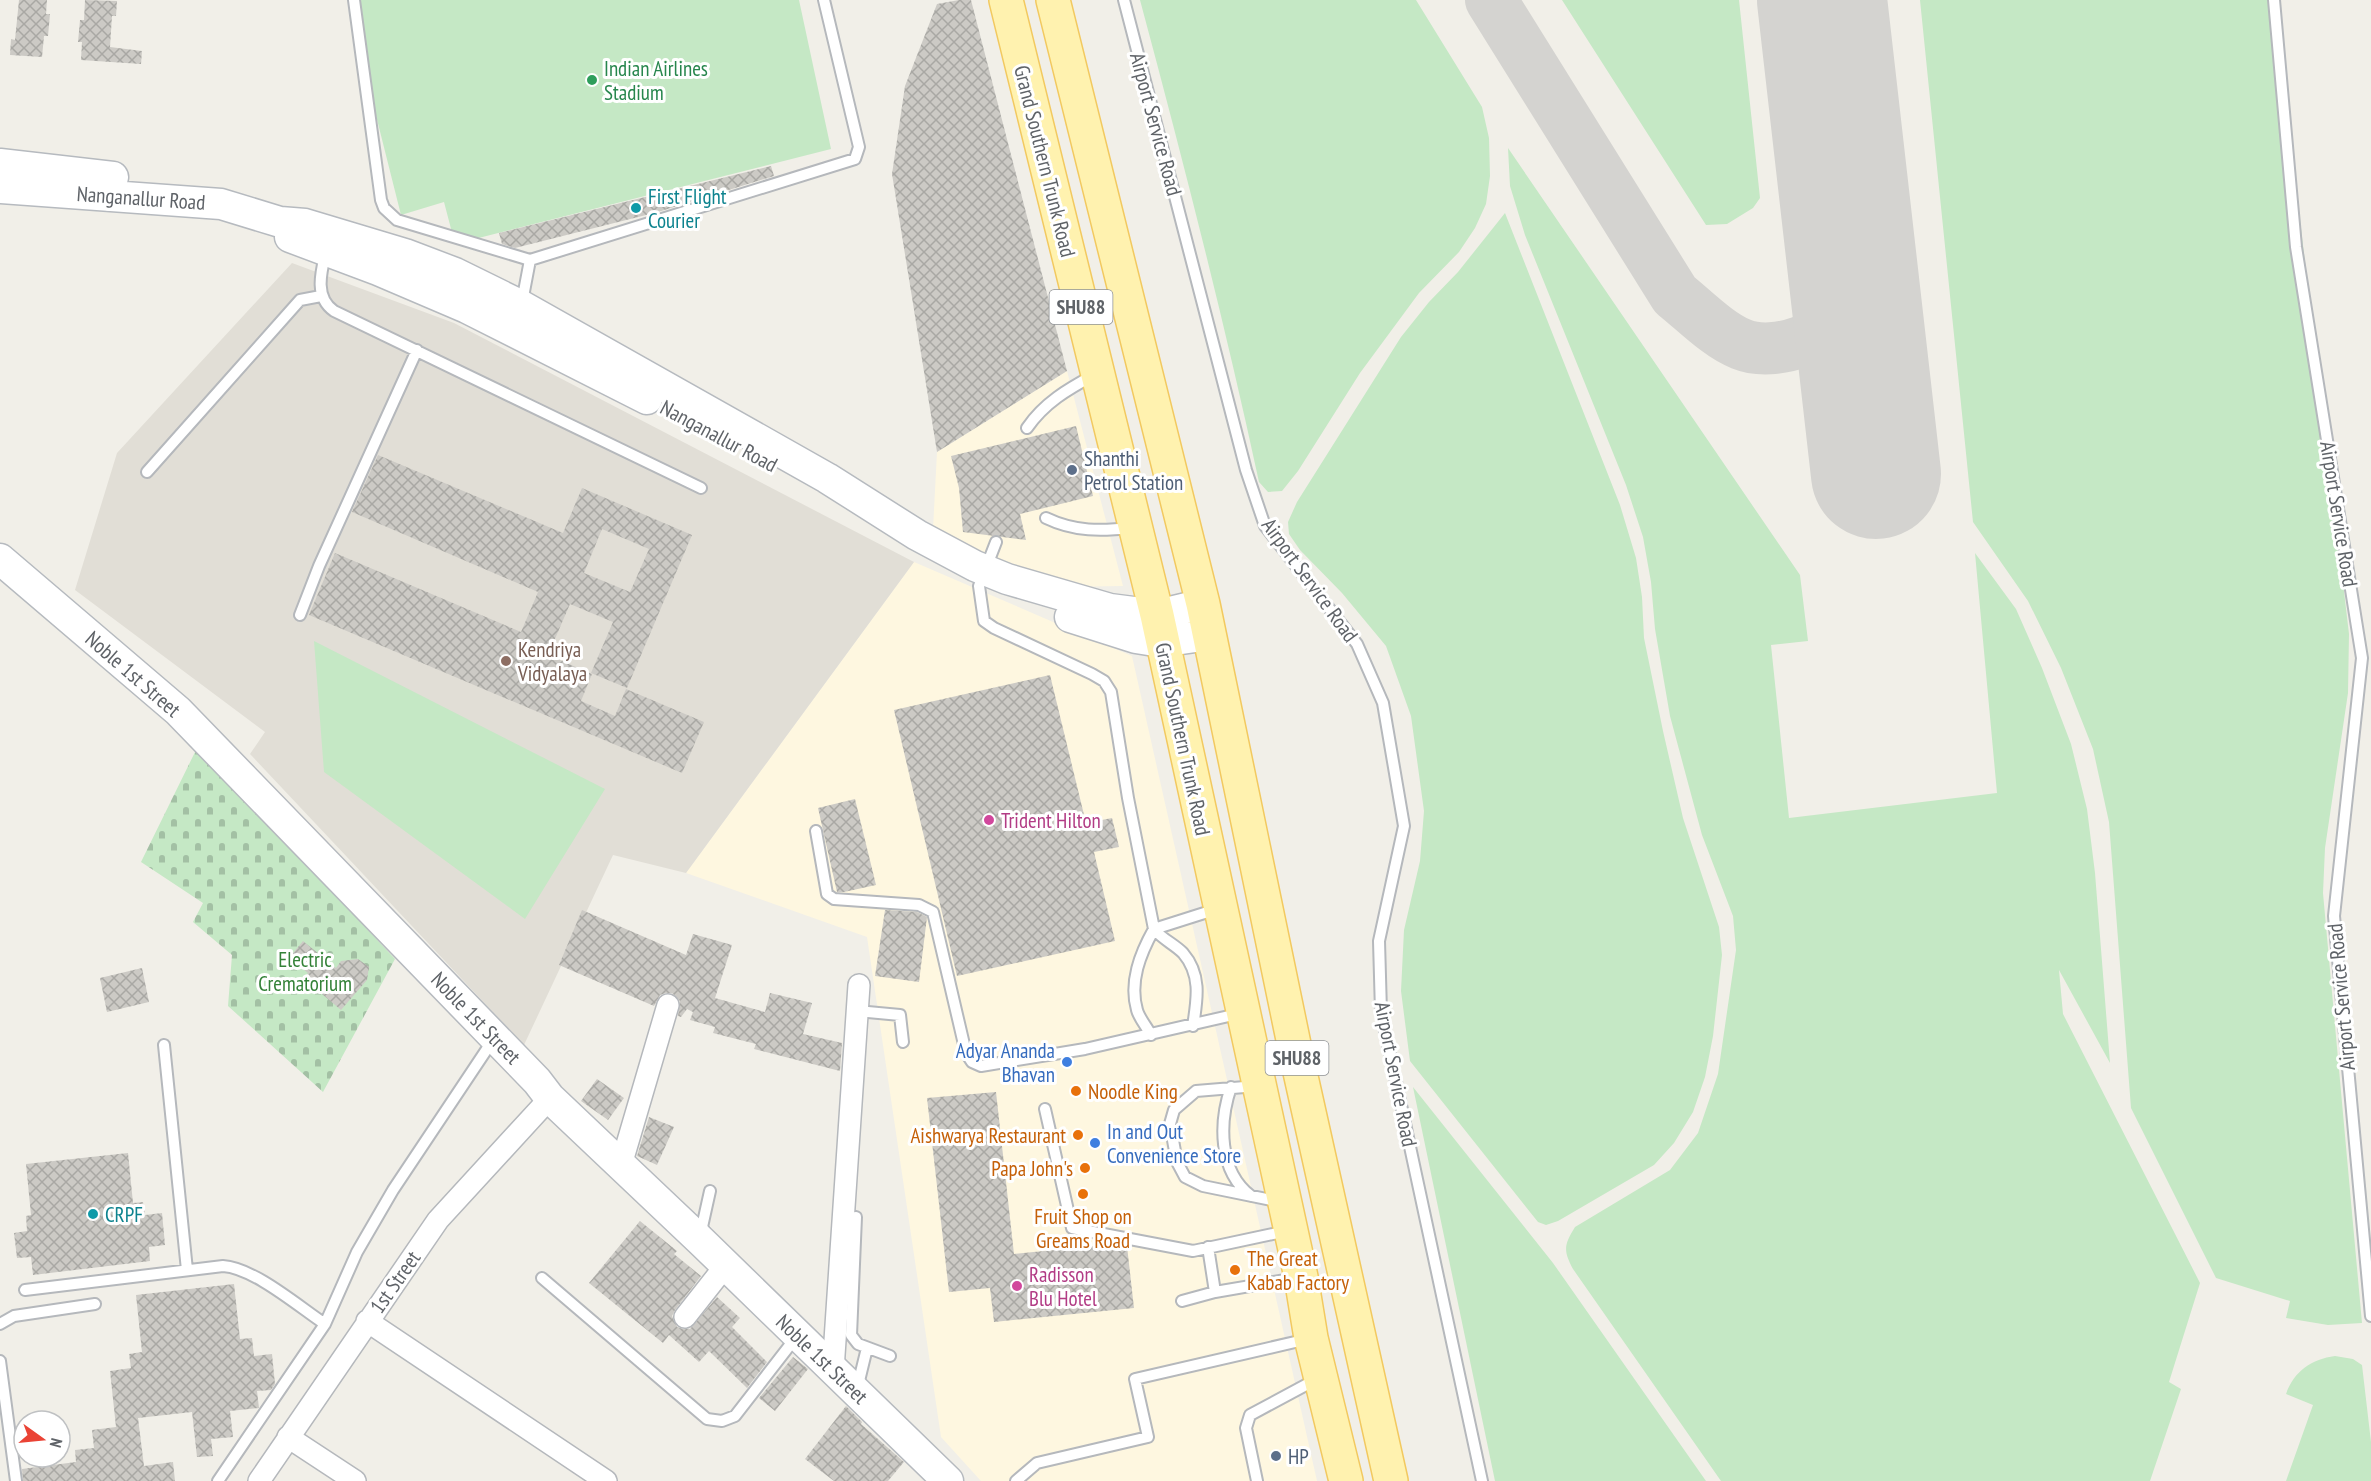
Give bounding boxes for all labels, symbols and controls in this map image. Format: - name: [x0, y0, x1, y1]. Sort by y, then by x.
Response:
- street label: Airport Service Road: [1124, 49, 1188, 199]
- place label: Indian Airlines Stadium: [604, 55, 708, 106]
- street label: Grand Southern Trunk Road: [1008, 62, 1082, 260]
- marker: Indian Airlines Stadium: [585, 73, 599, 87]
- street label: Nanganallur Road: [76, 180, 206, 216]
- place label: First Flight Courier: [648, 183, 727, 234]
- marker: First Flight Courier: [629, 201, 643, 215]
- road number: SHU88: [1050, 290, 1112, 324]
- street label: Nanganallur Road: [656, 394, 782, 478]
- street label: Airport Service Road: [2314, 439, 2364, 589]
- place label: Shanthi Petrol Station: [1084, 445, 1183, 496]
- marker: Shanthi Petrol Station: [1065, 463, 1079, 477]
- street label: Airport Service Road: [1256, 513, 1364, 647]
- street label: Noble 1st Street: [80, 625, 186, 723]
- place label: Kendriya Vidyalaya: [517, 636, 587, 687]
- street label: Grand Southern Trunk Road: [1149, 640, 1217, 838]
- marker: Kendriya Vidyalaya: [499, 654, 513, 668]
- place label: Trident Hilton: [1001, 807, 1101, 834]
- marker: Trident Hilton: [982, 813, 996, 827]
- street label: Airport Service Road: [2321, 923, 2361, 1071]
- park label: Electric Crematorium: [258, 946, 352, 997]
- street label: Noble 1st Street: [425, 966, 527, 1070]
- street label: Airport Service Road: [1369, 999, 1423, 1149]
- place label: Adyar Ananda Bhavan: [956, 1037, 1055, 1088]
- road number: SHU88: [1266, 1041, 1328, 1075]
- marker: Adyar Ananda Bhavan: [1060, 1055, 1074, 1069]
- place label: Noodle King: [1088, 1078, 1178, 1105]
- marker: Noodle King: [1069, 1084, 1083, 1098]
- place label: In and Out Convenience Store: [1107, 1118, 1241, 1169]
- place label: Aishwarya Restaurant: [910, 1122, 1066, 1149]
- marker: Aishwarya Restaurant: [1071, 1128, 1085, 1142]
- marker: In and Out Convenience Store: [1088, 1136, 1102, 1150]
- place label: Papa John's: [991, 1155, 1073, 1182]
- marker: Papa John's: [1078, 1161, 1092, 1175]
- marker: Fruit Shop on Greams Road: [1076, 1187, 1090, 1201]
- place label: CRPF: [105, 1201, 143, 1228]
- place label: Fruit Shop on Greams Road: [1034, 1203, 1132, 1254]
- marker: CRPF: [86, 1207, 100, 1221]
- street label: 1st Street: [364, 1245, 426, 1319]
- place label: The Great Kabab Factory: [1247, 1245, 1349, 1296]
- place label: Radisson Blu Hotel: [1029, 1261, 1097, 1312]
- marker: The Great Kabab Factory: [1228, 1263, 1242, 1277]
- marker: Radisson Blu Hotel: [1010, 1279, 1024, 1293]
- street label: Noble 1st Street: [770, 1308, 874, 1410]
- north arrow: [12, 1409, 72, 1469]
- text: N: [46, 1436, 67, 1450]
- place label: HP: [1288, 1443, 1309, 1470]
- marker: HP: [1269, 1449, 1283, 1463]

